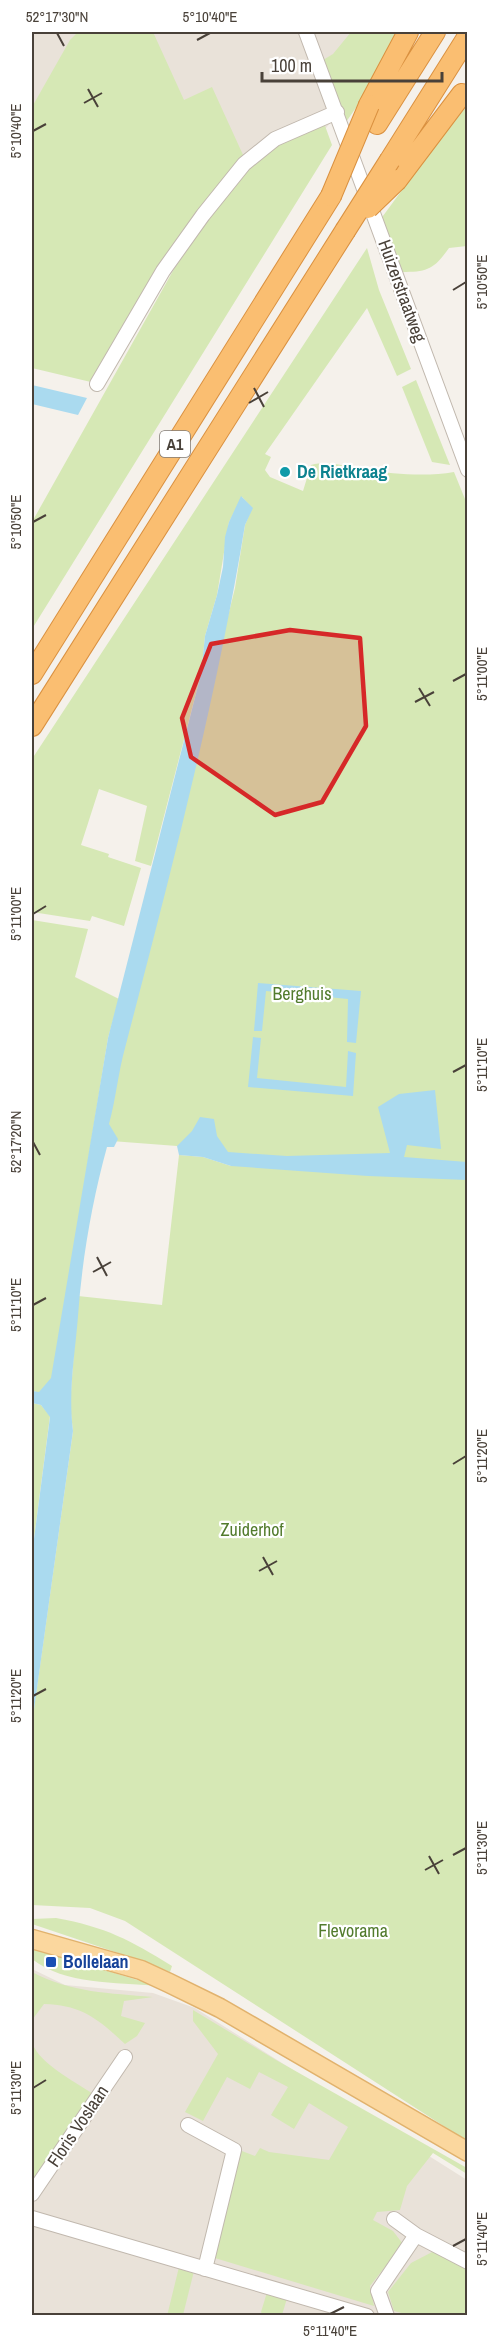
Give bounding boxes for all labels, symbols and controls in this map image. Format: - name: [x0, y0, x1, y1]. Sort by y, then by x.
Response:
- text: 52°17'30"N: [26, 6, 88, 27]
- text: 5°10'40"E: [182, 6, 238, 27]
- scale bar: [262, 45, 442, 83]
- text: 100 m: [271, 53, 312, 78]
- text: 5°10'40"E: [5, 103, 26, 159]
- street label: Huizerstraatweg: [372, 236, 433, 346]
- text: 5°10'50"E: [471, 254, 492, 310]
- road number: A1: [160, 431, 190, 457]
- place label: De Rietkraag: [297, 459, 387, 484]
- marker: De Rietkraag: [278, 465, 292, 479]
- text: 5°10'50"E: [5, 494, 26, 550]
- text: 5°11'00"E: [471, 647, 492, 701]
- text: 5°11'00"E: [5, 887, 26, 941]
- park label: Berghuis: [272, 981, 332, 1006]
- text: 5°11'10"E: [471, 1038, 492, 1092]
- text: 52°17'20"N: [5, 1111, 26, 1173]
- text: 5°11'10"E: [5, 1278, 26, 1332]
- text: 5°11'20"E: [471, 1429, 492, 1483]
- park label: Zuiderhof: [220, 1517, 284, 1542]
- text: 5°11'20"E: [5, 1669, 26, 1723]
- text: 5°11'30"E: [471, 1821, 492, 1875]
- park label: Flevorama: [318, 1918, 388, 1943]
- place label: Bollelaan: [63, 1949, 129, 1974]
- marker: Bollelaan: [44, 1955, 58, 1969]
- text: 5°11'30"E: [5, 2061, 26, 2115]
- street label: Floris Voslaan: [41, 2080, 114, 2171]
- text: 5°11'40"E: [471, 2212, 492, 2266]
- text: 5°11'40"E: [303, 2320, 357, 2341]

